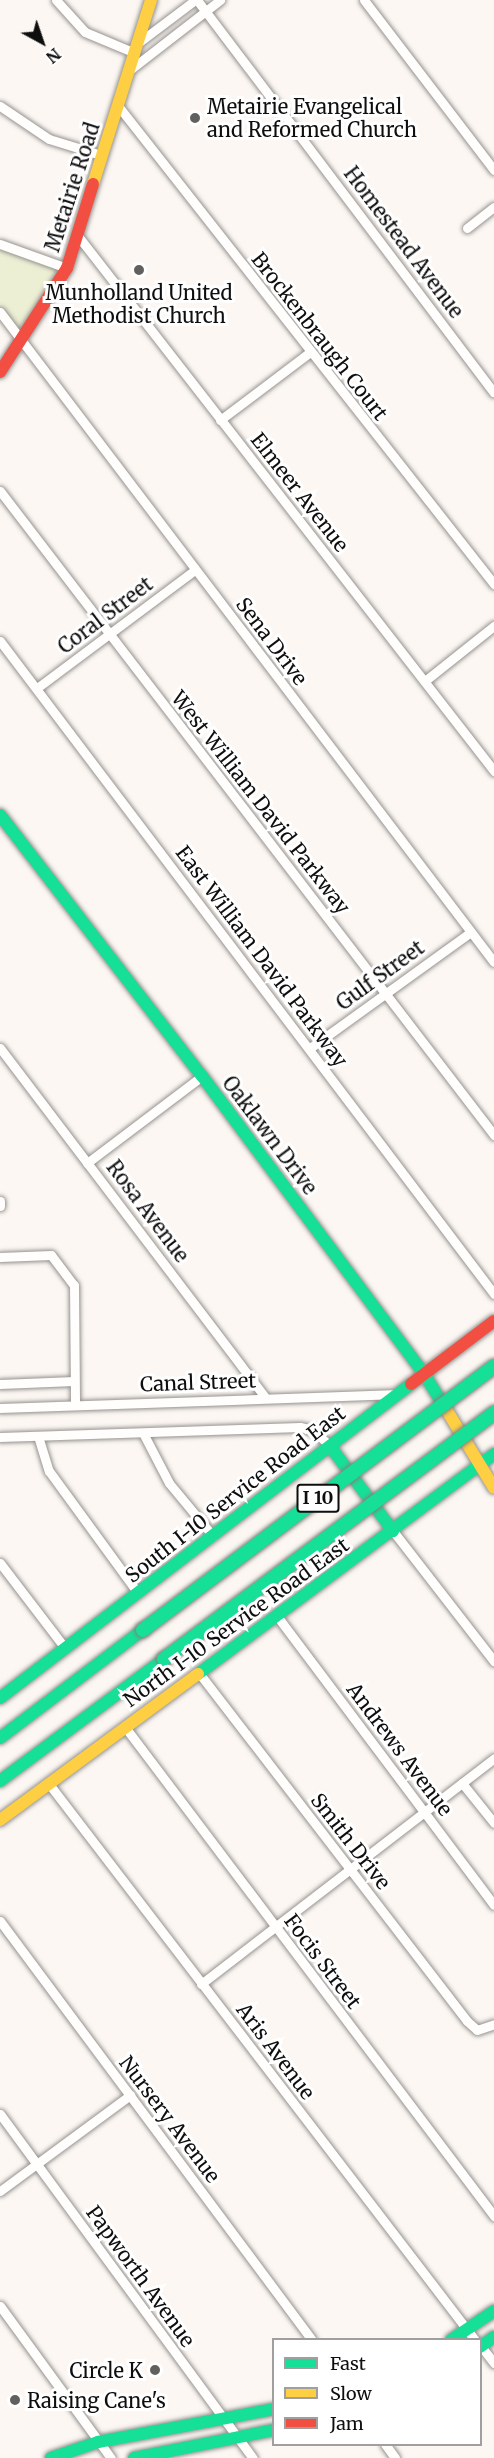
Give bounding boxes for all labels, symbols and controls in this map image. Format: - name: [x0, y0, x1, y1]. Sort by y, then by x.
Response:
- north arrow: [12, 12, 72, 72]
- text: N: [42, 44, 65, 68]
- place label: Metairie Evangelical and Reformed Church: [207, 94, 417, 141]
- marker: Metairie Evangelical and Reformed Church: [188, 111, 202, 125]
- street label: Metairie Road: [40, 119, 104, 255]
- street label: Homestead Avenue: [339, 162, 469, 322]
- street label: Brockenbraugh Court: [247, 247, 393, 425]
- marker: Munholland United Methodist Church: [132, 263, 146, 277]
- place label: Munholland United Methodist Church: [46, 280, 232, 327]
- street label: Elmeer Avenue: [246, 428, 354, 556]
- street label: Coral Street: [53, 572, 157, 658]
- street label: Sena Drive: [231, 593, 313, 689]
- street label: West William David Parkway: [167, 686, 355, 918]
- street label: East William David Parkway: [171, 841, 353, 1071]
- street label: Gulf Street: [331, 935, 429, 1015]
- street label: Oaklawn Drive: [218, 1071, 322, 1199]
- street label: Rosa Avenue: [102, 1155, 194, 1267]
- street label: Canal Street: [140, 1368, 256, 1396]
- street label: South I-10 Service Road East: [120, 1401, 350, 1587]
- road number: I 10: [296, 1483, 340, 1513]
- street label: North I-10 Service Road East: [119, 1532, 353, 1712]
- street label: Andrews Avenue: [342, 1678, 458, 1820]
- street label: Smith Drive: [306, 1788, 396, 1894]
- street label: Focis Street: [280, 1909, 366, 2013]
- street label: Aris Avenue: [232, 1998, 320, 2104]
- street label: Nursery Avenue: [115, 2051, 225, 2187]
- street label: Papworth Avenue: [82, 2201, 200, 2351]
- legend: [272, 2338, 482, 2446]
- text: Fast: [330, 2352, 366, 2375]
- place label: Circle K: [70, 2358, 143, 2382]
- marker: Circle K: [148, 2363, 162, 2377]
- text: Slow: [330, 2382, 372, 2405]
- place label: Raising Cane's: [27, 2388, 166, 2412]
- marker: Raising Cane's: [8, 2393, 22, 2407]
- text: Jam: [330, 2412, 364, 2435]

